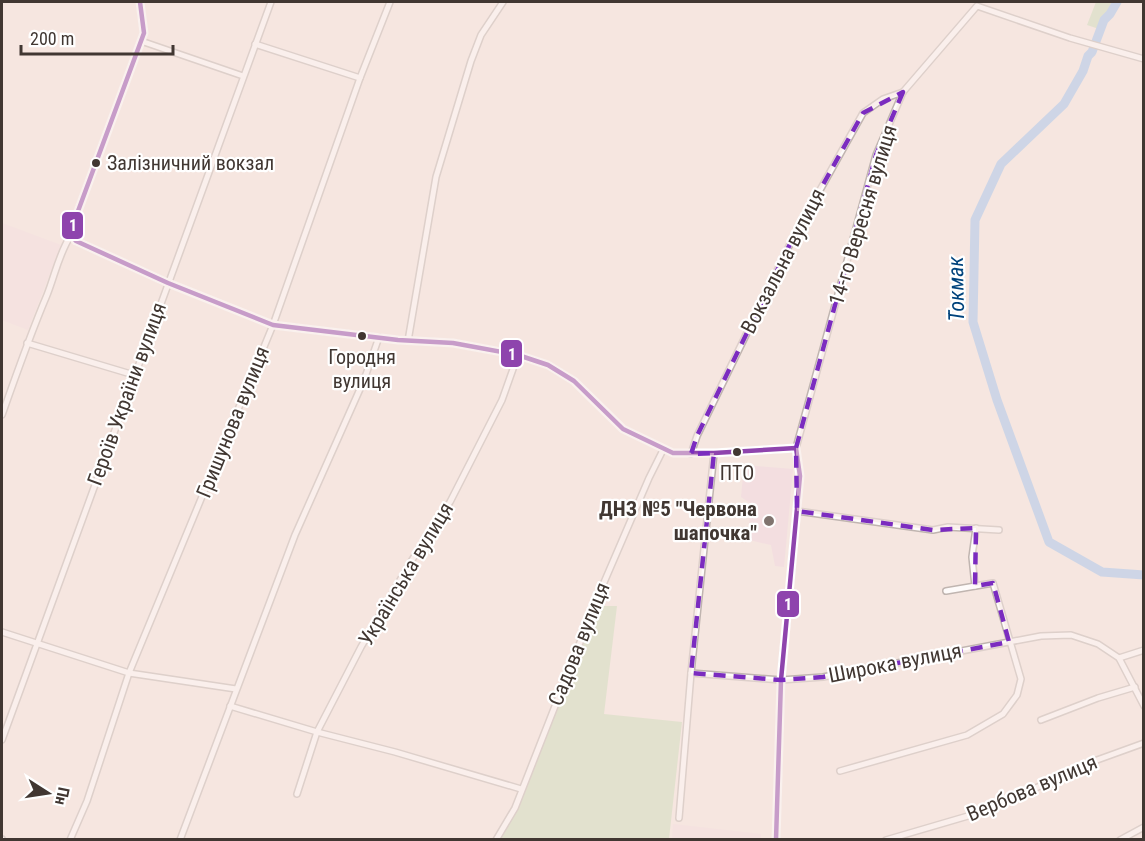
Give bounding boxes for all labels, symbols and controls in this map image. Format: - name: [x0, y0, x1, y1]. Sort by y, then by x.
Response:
- scale bar: [21, 18, 172, 56]
- text: 200 m: [30, 28, 74, 49]
- street label: 14-го Вересня вулиця: [824, 122, 902, 308]
- place label: Залізничний вокзал: [107, 151, 274, 175]
- marker: Залізничний вокзал: [90, 157, 102, 169]
- street label: Вокзальна вулиця: [736, 185, 830, 337]
- line badge: 1: [61, 211, 84, 240]
- text: 1: [69, 216, 77, 235]
- water label: Токмак: [943, 255, 969, 322]
- street label: Героїв України вулиця: [83, 299, 171, 489]
- marker: Городня вулиця: [356, 330, 368, 342]
- line badge: 1: [500, 339, 523, 368]
- street label: Гришунова вулиця: [192, 343, 274, 501]
- place label: Городня вулиця: [328, 345, 396, 393]
- text: 1: [508, 345, 516, 364]
- marker: ПТО: [731, 446, 743, 458]
- place label: ПТО: [720, 461, 754, 485]
- place label: ДНЗ №5 "Червона шапочка": [599, 497, 757, 545]
- street label: Українська вулиця: [354, 498, 458, 650]
- marker: ДНЗ №5 "Червона шапочка": [762, 514, 776, 528]
- street label: Садова вулиця: [543, 579, 615, 709]
- line badge: 1: [776, 590, 800, 618]
- text: 1: [784, 595, 792, 614]
- street label: Широка вулиця: [826, 638, 964, 688]
- street label: Вербова вулиця: [963, 750, 1101, 826]
- north arrow: [18, 763, 78, 823]
- text: Пн: [51, 785, 73, 807]

